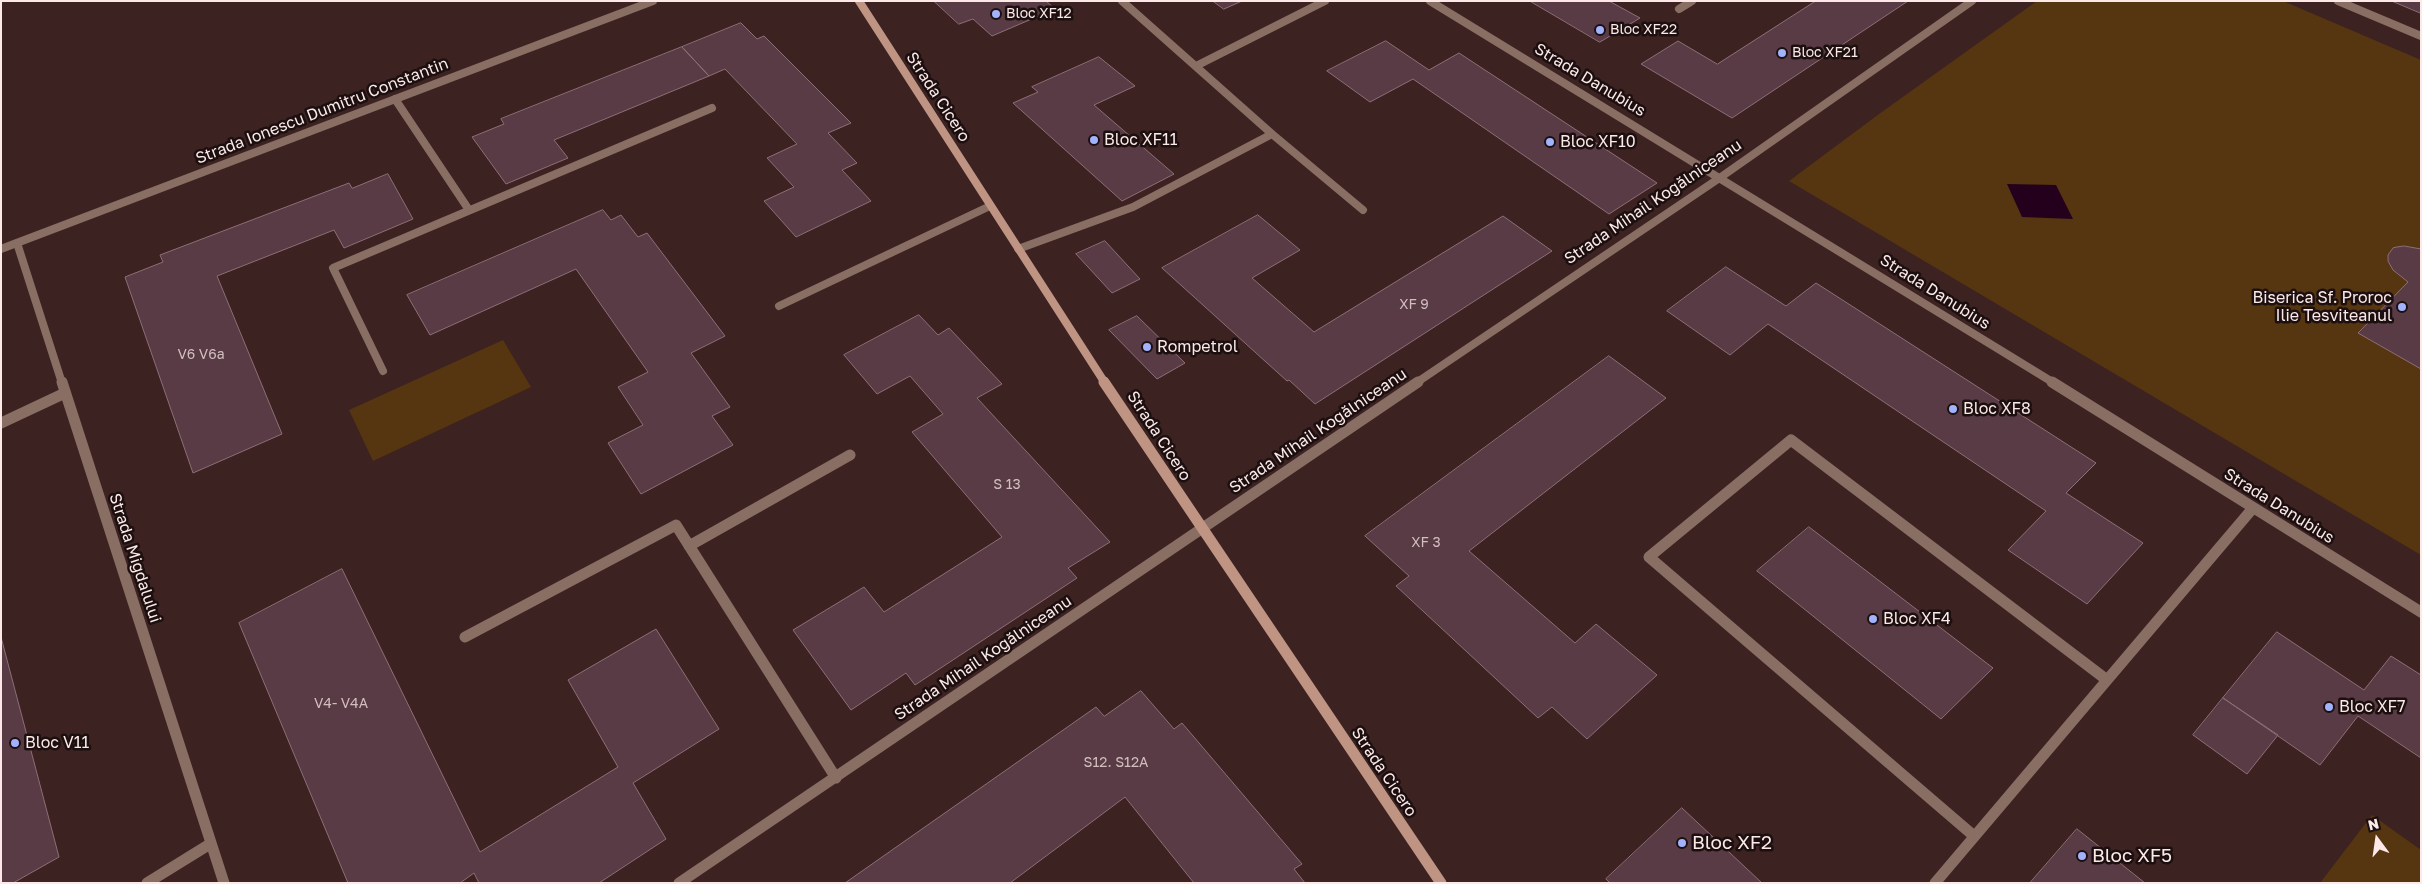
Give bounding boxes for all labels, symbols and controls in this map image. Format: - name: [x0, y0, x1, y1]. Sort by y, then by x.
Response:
- place label: Bloc XF12: [1006, 6, 1072, 22]
- marker: Bloc XF12: [990, 8, 1002, 20]
- place label: Bloc XF22: [1610, 22, 1677, 38]
- marker: Bloc XF22: [1594, 24, 1606, 36]
- street label: Strada Danubius: [1531, 39, 1649, 121]
- place label: Bloc XF21: [1792, 45, 1858, 61]
- marker: Bloc XF21: [1776, 47, 1788, 59]
- street label: Strada Cicero: [902, 49, 974, 145]
- street label: Strada Ionescu Dumitru Constantin: [193, 54, 451, 168]
- place label: Bloc XF11: [1104, 130, 1178, 150]
- place label: Bloc XF10: [1560, 132, 1636, 152]
- marker: Bloc XF11: [1088, 134, 1100, 146]
- street label: Strada Mihail Kogălniceanu: [1561, 135, 1745, 269]
- marker: Bloc XF10: [1544, 136, 1556, 148]
- street label: Strada Danubius: [1876, 250, 1994, 334]
- place label: Biserica Sf. Proroc Ilie Tesviteanul: [2252, 288, 2392, 326]
- house number: XF 9: [1399, 297, 1429, 313]
- marker: Biserica Sf. Proroc Ilie Tesviteanul: [2396, 301, 2408, 313]
- place label: Rompetrol: [1157, 337, 1238, 357]
- marker: Rompetrol: [1141, 341, 1153, 353]
- house number: V6 V6a: [177, 347, 225, 363]
- street label: Strada Mihail Kogălniceanu: [1226, 364, 1410, 498]
- street label: Strada Cicero: [1123, 388, 1195, 484]
- place label: Bloc XF8: [1963, 399, 2031, 419]
- marker: Bloc XF8: [1947, 403, 1959, 415]
- street label: Strada Danubius: [2220, 464, 2338, 548]
- house number: S 13: [993, 477, 1021, 493]
- street label: Strada Migdalului: [105, 491, 165, 625]
- house number: XF 3: [1411, 535, 1441, 551]
- street label: Strada Mihail Kogălniceanu: [891, 591, 1075, 725]
- place label: Bloc XF4: [1883, 609, 1951, 629]
- marker: Bloc XF4: [1867, 613, 1879, 625]
- house number: V4- V4A: [314, 696, 368, 712]
- place label: Bloc XF7: [2339, 697, 2406, 717]
- marker: Bloc XF7: [2323, 701, 2335, 713]
- street label: Strada Cicero: [1347, 724, 1421, 820]
- place label: Bloc V11: [25, 733, 89, 753]
- marker: Bloc V11: [9, 737, 21, 749]
- house number: S12. S12A: [1084, 755, 1148, 771]
- north arrow: [2352, 814, 2402, 864]
- text: N: [2366, 814, 2380, 833]
- place label: Bloc XF2: [1692, 832, 1772, 854]
- marker: Bloc XF2: [1676, 837, 1688, 849]
- place label: Bloc XF5: [2092, 845, 2172, 867]
- marker: Bloc XF5: [2076, 850, 2088, 862]

